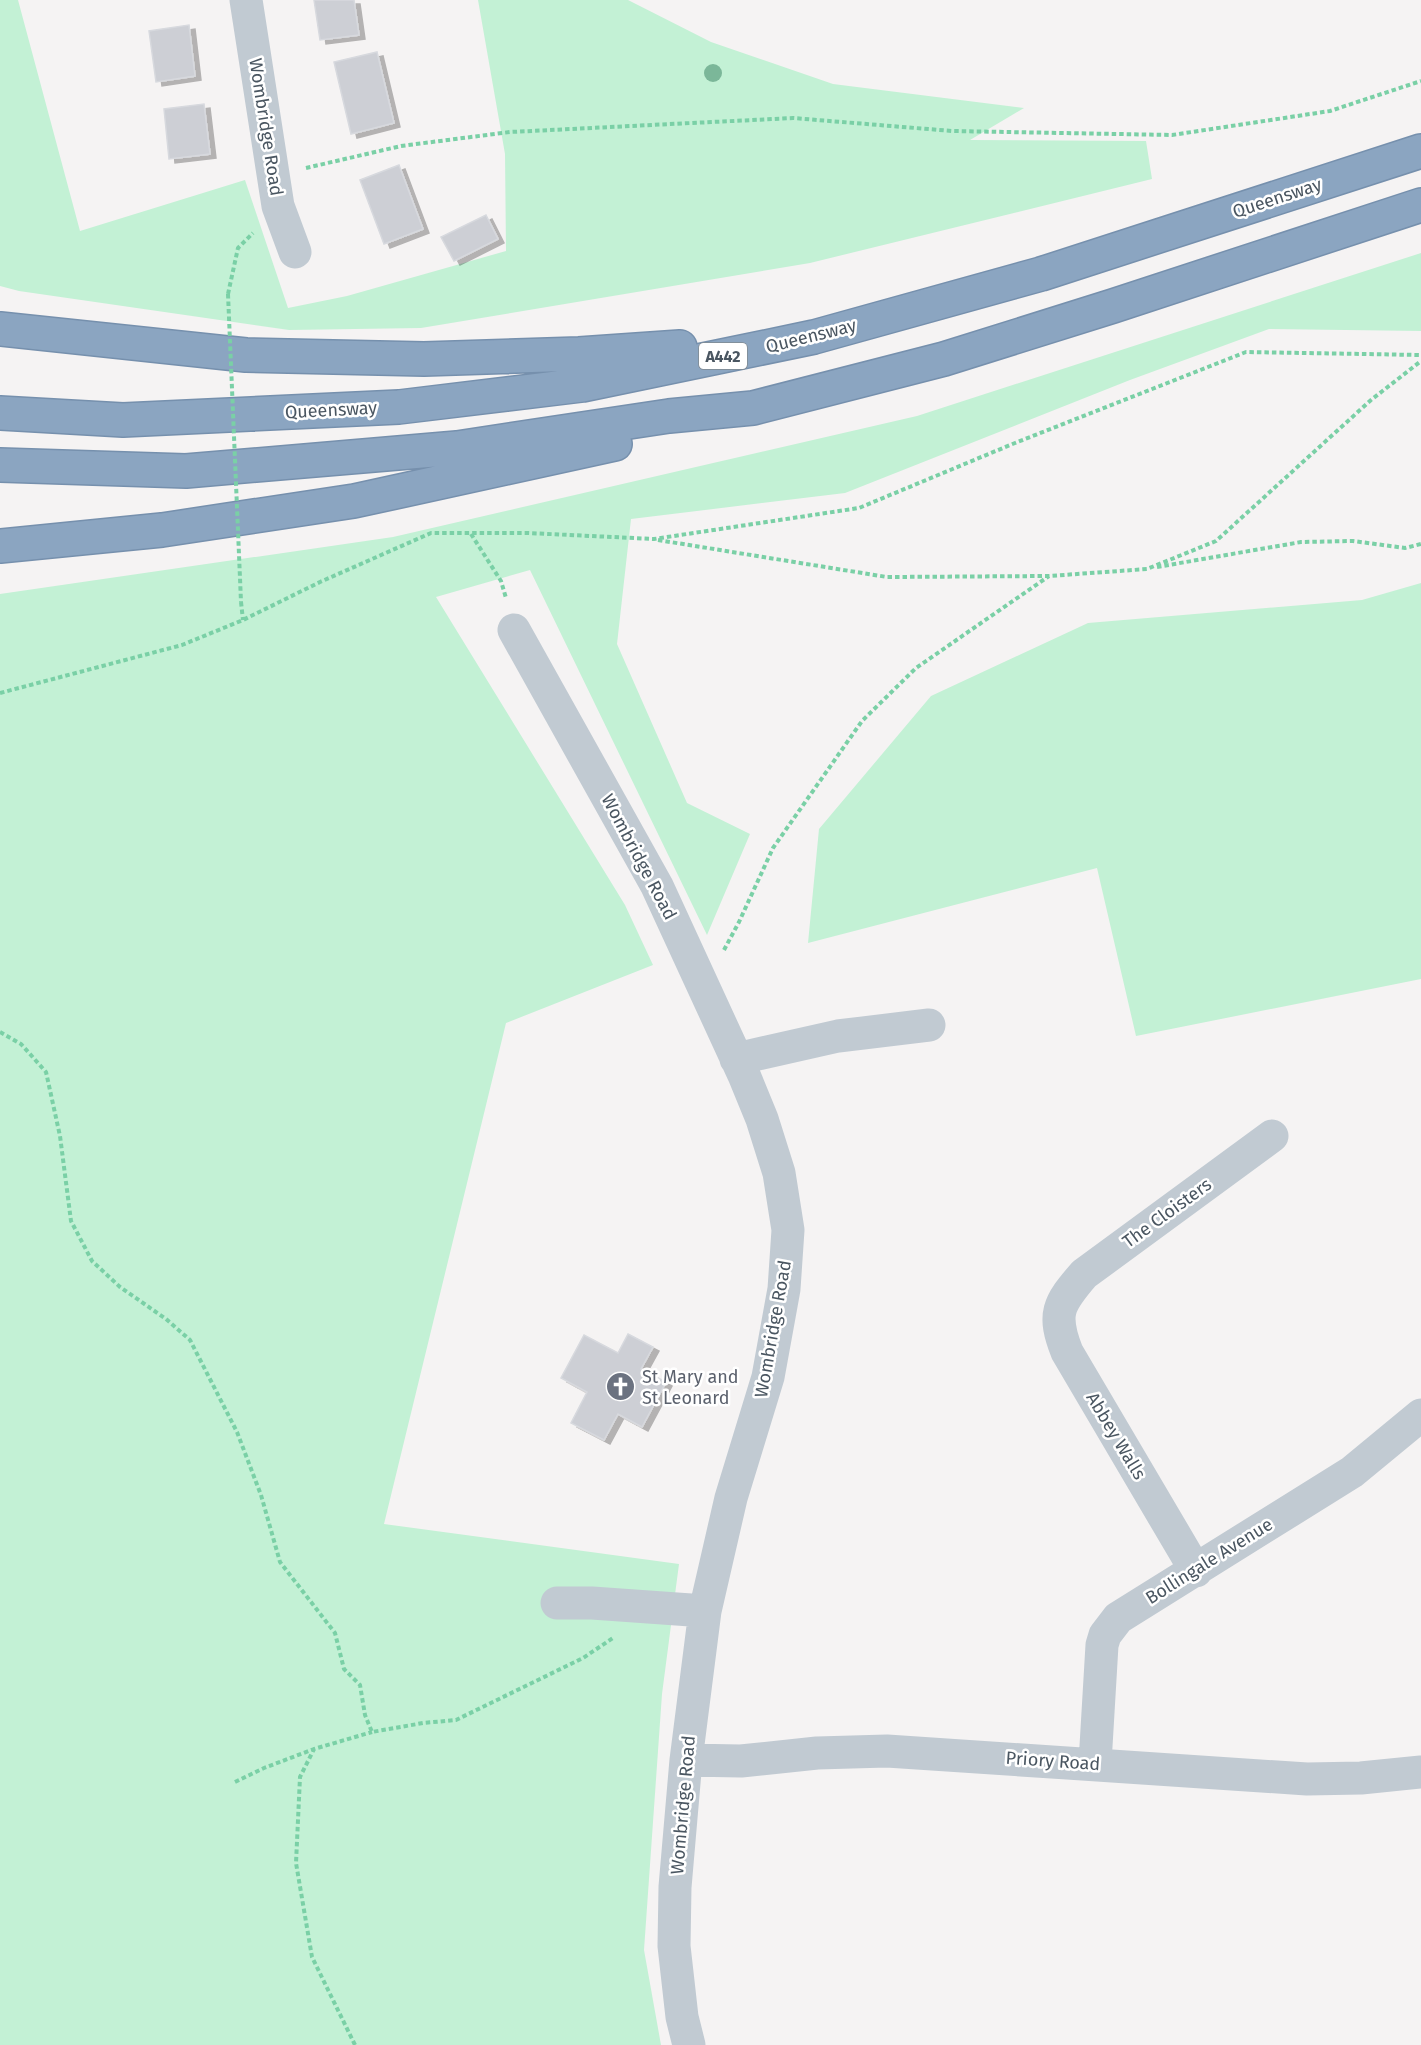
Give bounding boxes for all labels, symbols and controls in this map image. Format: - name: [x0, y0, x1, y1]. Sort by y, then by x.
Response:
- street label: Wombridge Road: [244, 57, 288, 197]
- street label: Queensway: [1230, 173, 1324, 223]
- street label: Queensway: [763, 314, 859, 358]
- road number: A442: [699, 343, 747, 369]
- street label: Queensway: [284, 397, 378, 423]
- street label: Wombridge Road: [597, 790, 681, 924]
- street label: The Cloisters: [1118, 1173, 1216, 1253]
- street label: Wombridge Road: [750, 1259, 796, 1399]
- place label: St Mary and St Leonard: [642, 1366, 739, 1409]
- church icon: St Mary and St Leonard: [605, 1371, 637, 1403]
- street label: Abbey Walls: [1081, 1388, 1151, 1484]
- street label: Bollingale Avenue: [1141, 1513, 1277, 1609]
- street label: Wombridge Road: [666, 1735, 700, 1875]
- street label: Priory Road: [1005, 1747, 1101, 1775]

